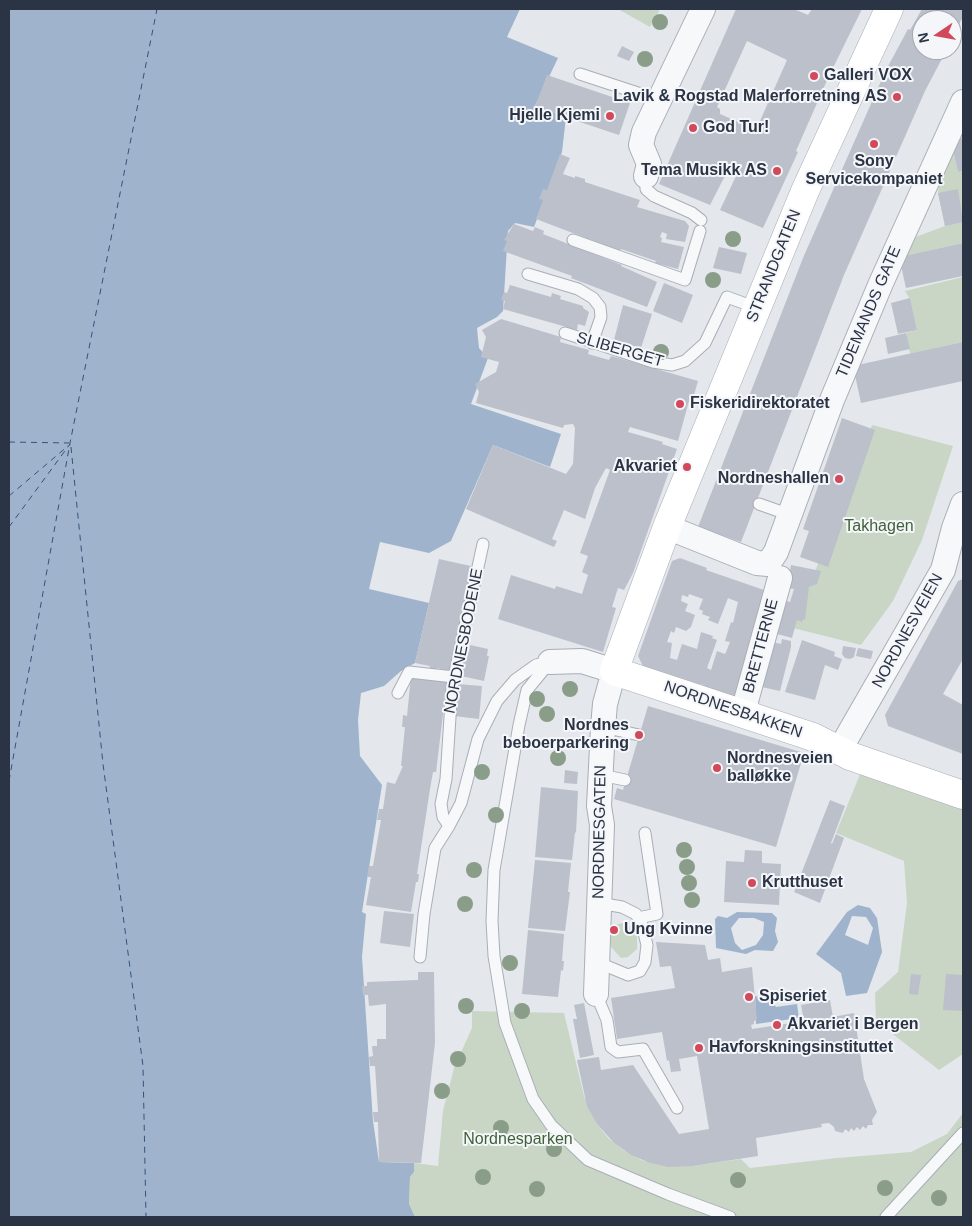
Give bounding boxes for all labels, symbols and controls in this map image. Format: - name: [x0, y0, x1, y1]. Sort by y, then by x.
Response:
- north arrow: [912, 10, 962, 60]
- text: N: [914, 31, 932, 45]
- place label: Galleri VOX: [824, 66, 912, 86]
- marker: Galleri VOX: [808, 70, 820, 82]
- place label: Lavik & Rogstad Malerforretning AS: [613, 87, 887, 107]
- marker: Lavik & Rogstad Malerforretning AS: [891, 91, 903, 103]
- place label: Hjelle Kjemi: [509, 106, 600, 126]
- marker: Hjelle Kjemi: [604, 110, 616, 122]
- place label: God Tur!: [703, 118, 769, 138]
- marker: God Tur!: [687, 122, 699, 134]
- marker: Sony Servicekompaniet: [868, 138, 880, 150]
- place label: Sony Servicekompaniet: [806, 152, 942, 190]
- place label: Tema Musikk AS: [641, 161, 767, 181]
- marker: Tema Musikk AS: [771, 165, 783, 177]
- street label: STRANDGATEN: [743, 207, 805, 325]
- street label: TIDEMANDS GATE: [833, 243, 905, 381]
- street label: SLIBERGET: [574, 328, 666, 372]
- place label: Fiskeridirektoratet: [690, 394, 830, 414]
- marker: Fiskeridirektoratet: [674, 398, 686, 410]
- place label: Akvariet: [614, 457, 677, 477]
- marker: Akvariet: [681, 461, 693, 473]
- place label: Nordneshallen: [718, 469, 829, 489]
- marker: Nordneshallen: [833, 473, 845, 485]
- park label: Takhagen: [844, 517, 914, 537]
- street label: NORDNESBODENE: [440, 567, 488, 715]
- street label: NORDNESVEIEN: [869, 570, 947, 692]
- street label: BRETTERNE: [739, 597, 783, 695]
- street label: NORDNESBAKKEN: [661, 677, 805, 743]
- place label: Nordnes beboerparkering: [503, 716, 629, 754]
- marker: Nordnes beboerparkering: [633, 729, 645, 741]
- place label: Nordnesveien balløkke: [727, 749, 833, 787]
- marker: Nordnesveien balløkke: [711, 762, 723, 774]
- street label: NORDNESGATEN: [589, 765, 611, 899]
- place label: Krutthuset: [762, 873, 843, 893]
- marker: Krutthuset: [746, 877, 758, 889]
- place label: Ung Kvinne: [624, 920, 713, 940]
- marker: Ung Kvinne: [608, 924, 620, 936]
- place label: Spiseriet: [759, 987, 827, 1007]
- marker: Spiseriet: [743, 991, 755, 1003]
- place label: Akvariet i Bergen: [787, 1015, 919, 1035]
- marker: Akvariet i Bergen: [771, 1019, 783, 1031]
- place label: Havforskningsinstituttet: [709, 1038, 893, 1058]
- marker: Havforskningsinstituttet: [693, 1042, 705, 1054]
- park label: Nordnesparken: [463, 1130, 573, 1150]

